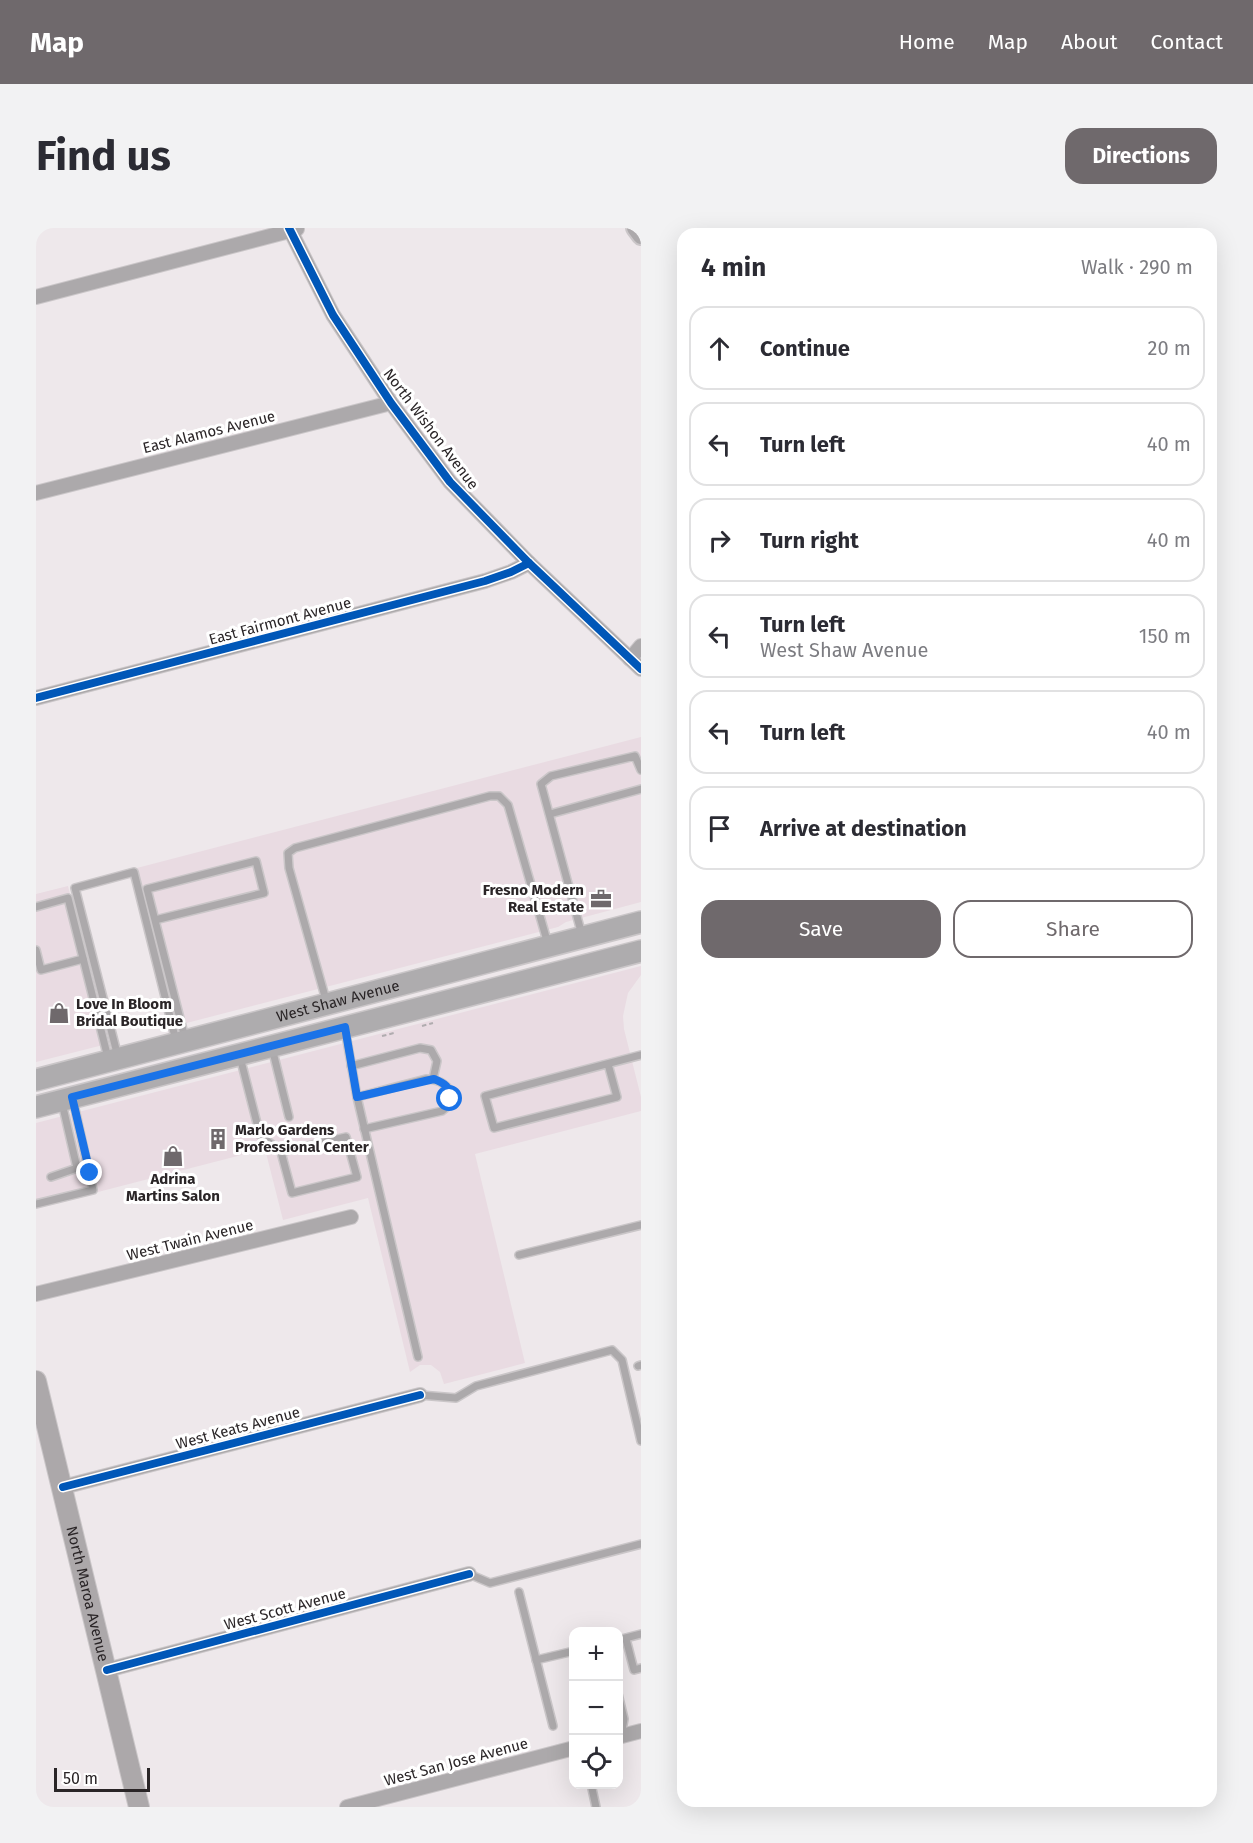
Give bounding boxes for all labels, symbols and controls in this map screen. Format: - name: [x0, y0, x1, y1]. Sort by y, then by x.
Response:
- text: Map: [30, 26, 84, 59]
- text: Home: [899, 29, 955, 55]
- text: Map: [988, 29, 1028, 55]
- text: About: [1061, 29, 1118, 55]
- text: Contact: [1151, 29, 1223, 55]
- button: Directions: [1065, 128, 1217, 184]
- text: Find us: [36, 131, 171, 181]
- text: 4 min: [701, 252, 766, 283]
- text: Walk · 290 m: [1081, 255, 1193, 279]
- icon: ahead: [703, 332, 736, 365]
- text: Continue: [760, 335, 850, 362]
- text: 20 m: [1148, 336, 1191, 360]
- street label: North Wishon Avenue: [380, 365, 482, 493]
- street label: East Alamos Avenue: [141, 407, 277, 457]
- icon: left: [703, 428, 736, 461]
- text: Turn left: [760, 431, 845, 458]
- text: 40 m: [1147, 432, 1191, 456]
- icon: right: [703, 524, 736, 557]
- text: Turn right: [760, 527, 859, 554]
- text: 40 m: [1147, 528, 1191, 552]
- street label: East Fairmont Avenue: [207, 593, 353, 649]
- text: Turn left: [760, 611, 845, 638]
- icon: left: [703, 620, 736, 653]
- text: 150 m: [1139, 624, 1191, 648]
- text: West Shaw Avenue: [760, 638, 929, 662]
- icon: left: [703, 716, 736, 749]
- text: Turn left: [760, 719, 845, 746]
- text: 40 m: [1147, 720, 1191, 744]
- icon: arrive: [703, 812, 736, 845]
- text: Arrive at destination: [760, 815, 967, 842]
- place label: Fresno Modern Real Estate: [483, 881, 584, 916]
- office icon: Fresno Modern Real Estate: [589, 887, 613, 911]
- button: Save: [701, 900, 941, 958]
- button: Share: [953, 900, 1193, 958]
- street label: West Shaw Avenue: [274, 976, 401, 1026]
- place label: Love In Bloom Bridal Boutique: [76, 995, 183, 1030]
- shop icon: Love In Bloom Bridal Boutique: [47, 1001, 71, 1025]
- route start: [436, 1085, 462, 1111]
- place label: Marlo Gardens Professional Center: [235, 1121, 370, 1156]
- building icon: Marlo Gardens Professional Center: [206, 1127, 230, 1151]
- shop icon: Adrina Martins Salon: [161, 1144, 185, 1168]
- route end: [76, 1159, 102, 1185]
- place label: Adrina Martins Salon: [126, 1170, 220, 1205]
- street label: West Twain Avenue: [125, 1216, 255, 1264]
- street label: West Keats Avenue: [174, 1403, 302, 1453]
- street label: North Maroa Avenue: [62, 1524, 113, 1663]
- street label: West Scott Avenue: [222, 1584, 348, 1634]
- map controls: [569, 1627, 623, 1789]
- button: +: [569, 1627, 623, 1681]
- button: −: [569, 1681, 623, 1735]
- street label: West San Jose Avenue: [382, 1734, 530, 1790]
- button: locate: [569, 1735, 623, 1789]
- scale bar: [54, 1765, 150, 1792]
- text: 50 m: [63, 1769, 98, 1788]

